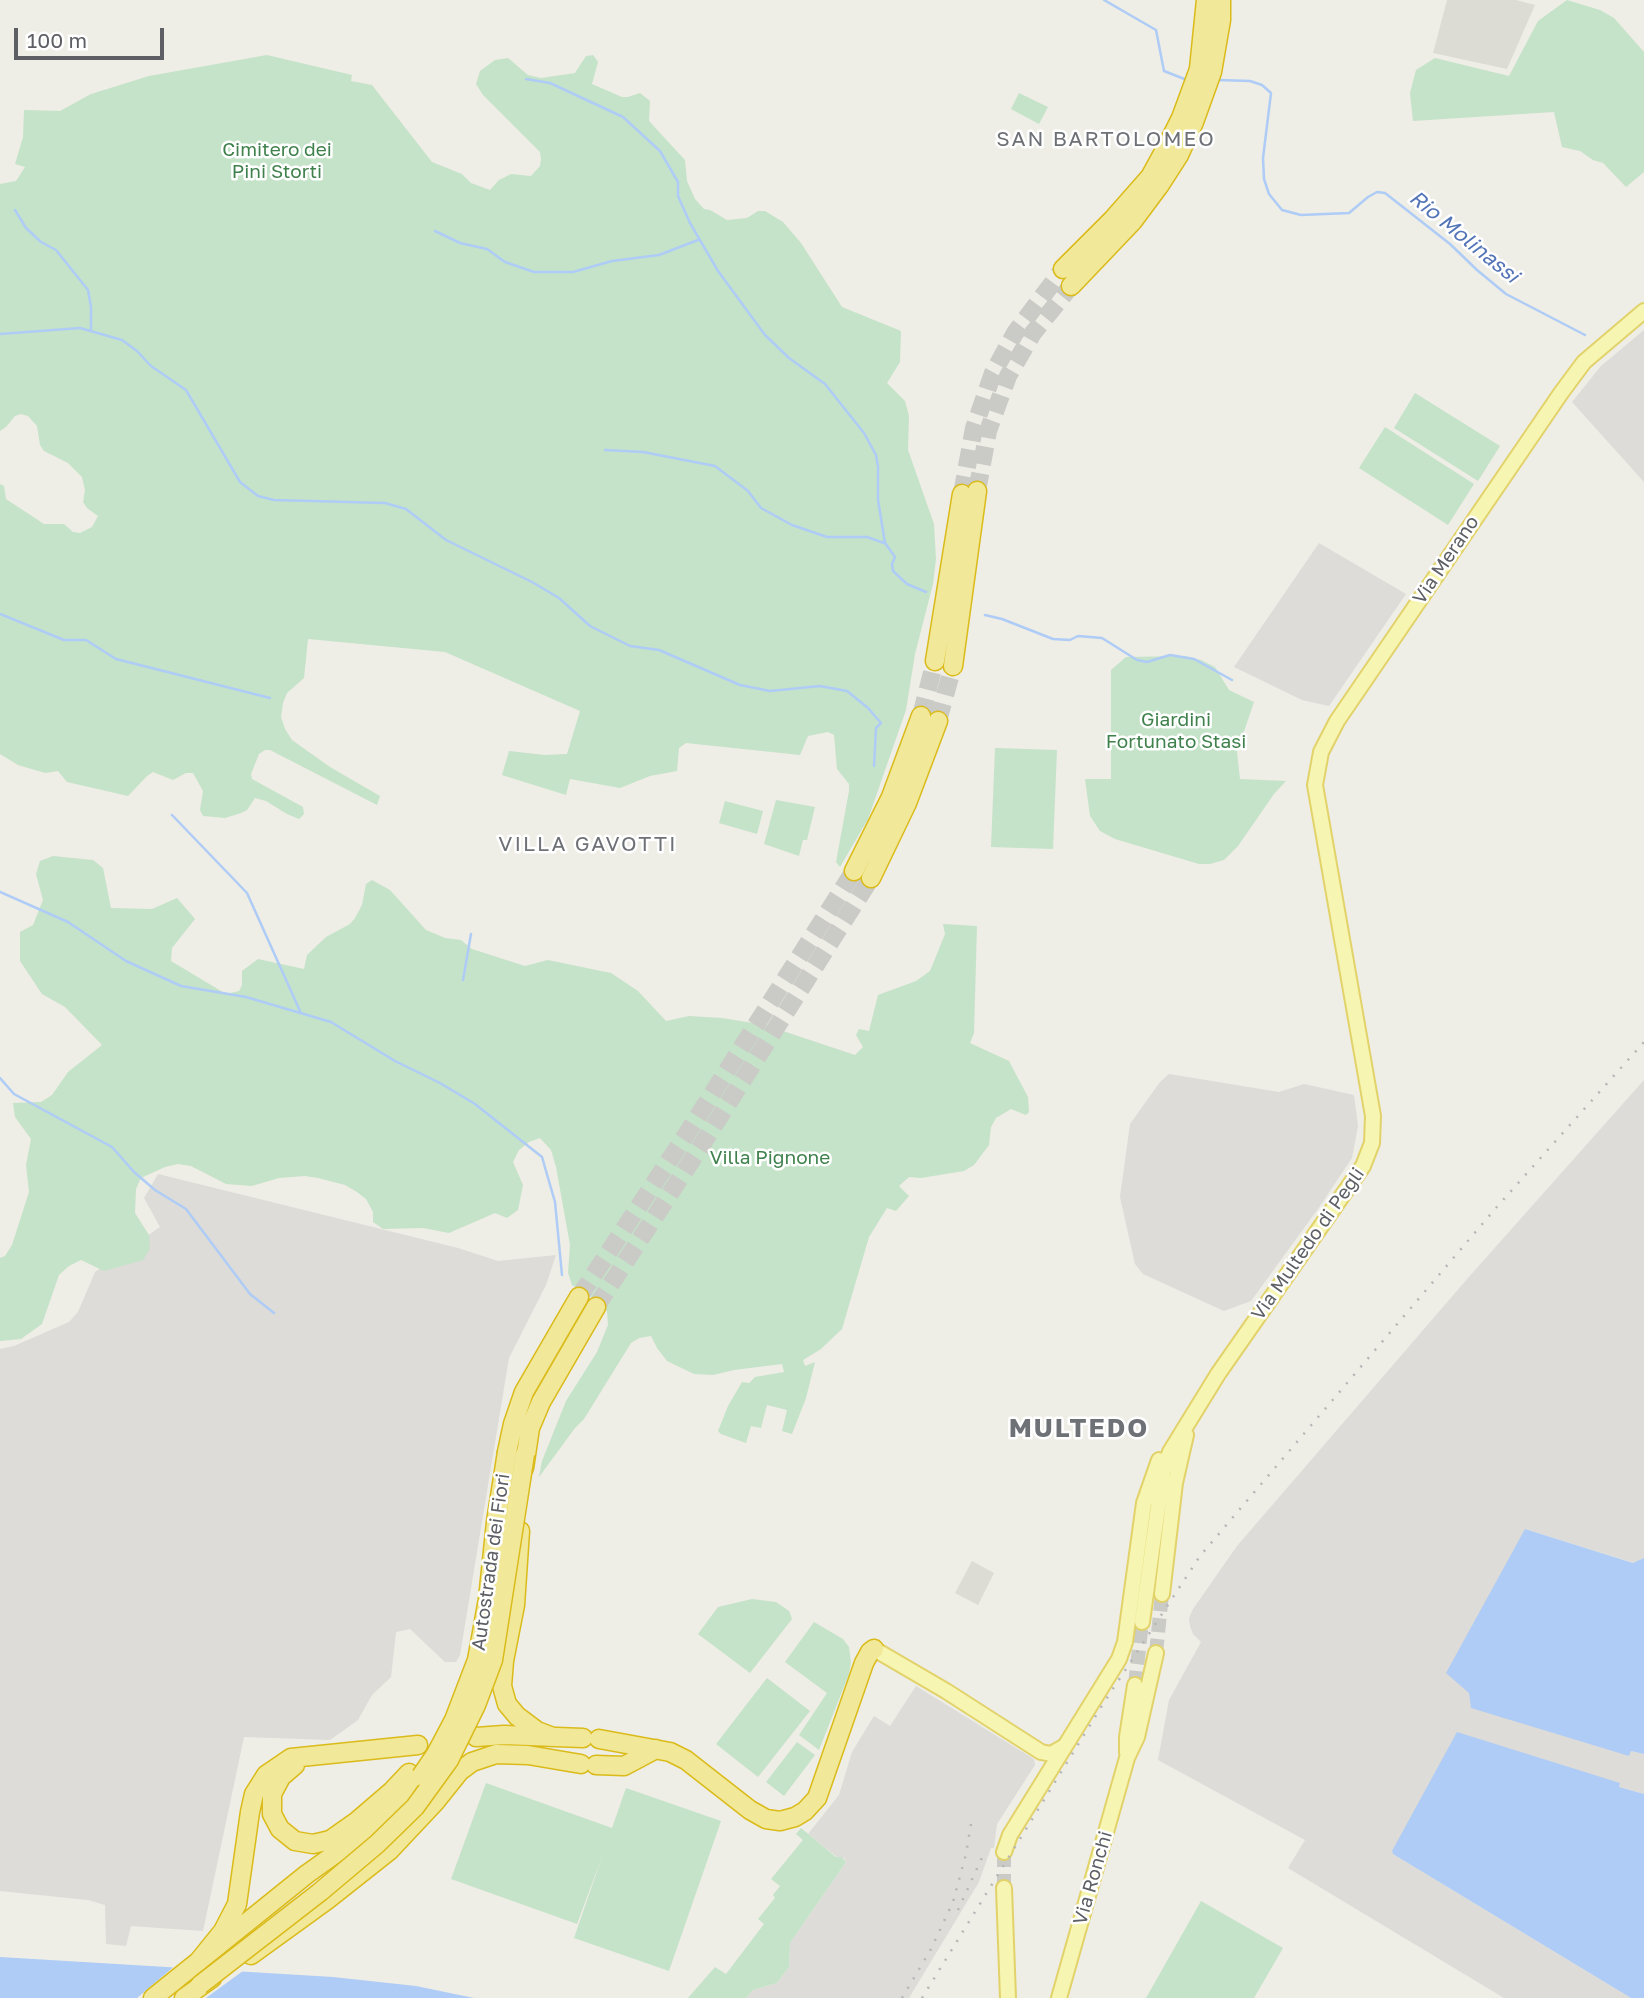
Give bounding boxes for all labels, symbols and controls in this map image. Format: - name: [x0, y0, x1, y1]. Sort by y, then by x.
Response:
- scale bar: [18, 14, 168, 58]
- text: 100 m: [27, 27, 87, 53]
- district label: SAN BARTOLOMEO: [998, 126, 1214, 152]
- park label: Cimitero dei Pini Storti: [222, 139, 332, 183]
- water label: Rio Molinassi: [1404, 185, 1524, 289]
- street label: Via Merano: [1408, 511, 1484, 609]
- park label: Giardini Fortunato Stasi: [1106, 709, 1246, 753]
- district label: VILLA GAVOTTI: [500, 831, 676, 857]
- park label: Villa Pignone: [710, 1147, 830, 1169]
- street label: Via Multedo di Pegli: [1247, 1163, 1369, 1325]
- district label: MULTEDO: [1010, 1413, 1148, 1445]
- street label: Autostrada dei Fiori: [467, 1472, 515, 1652]
- street label: Via Ronchi: [1069, 1829, 1117, 1927]

